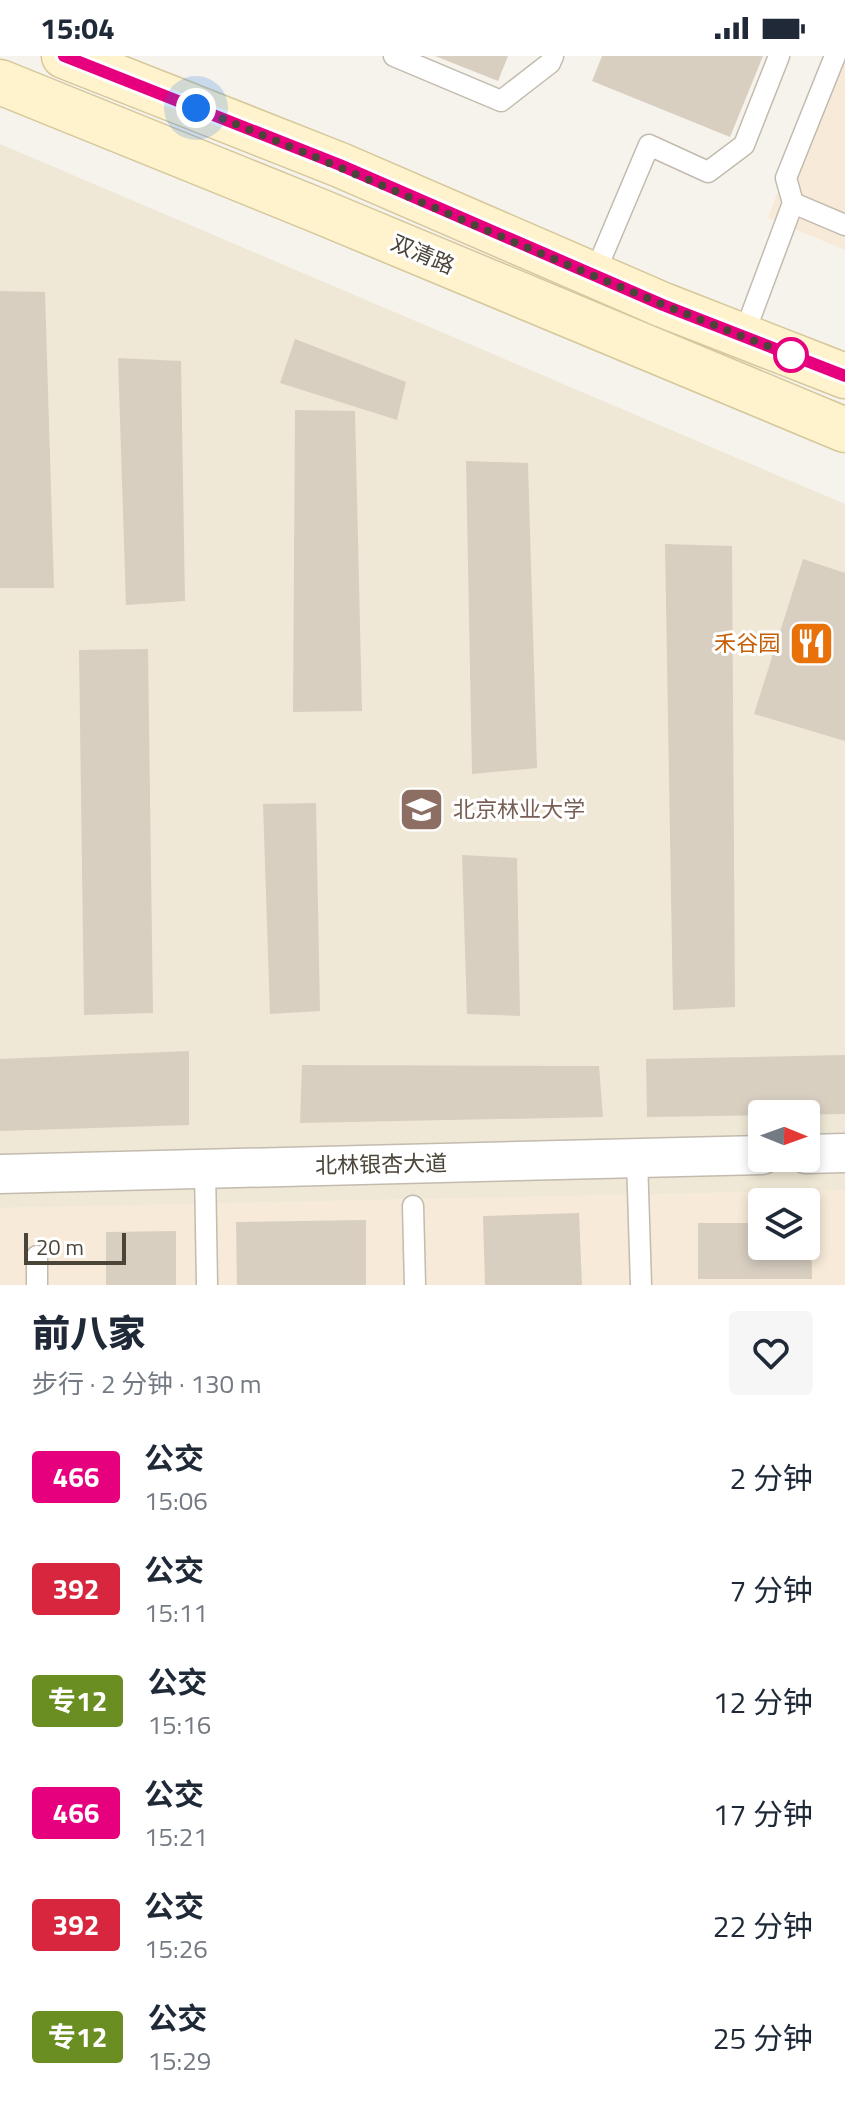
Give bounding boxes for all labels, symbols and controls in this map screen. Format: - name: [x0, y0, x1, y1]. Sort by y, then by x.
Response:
- text: 15:04: [40, 5, 115, 51]
- your location: [176, 88, 216, 128]
- street label: 双清路: [386, 225, 460, 283]
- unlabelled marker: [774, 338, 808, 372]
- restaurant icon: 禾谷园: [787, 619, 835, 667]
- place label: 禾谷园: [714, 626, 780, 660]
- school or university icon: 北京林业大学: [398, 785, 446, 833]
- place label: 北京林业大学: [453, 792, 585, 826]
- north arrow: [748, 1100, 820, 1172]
- map controls: [748, 1100, 820, 1260]
- street label: 北林银杏大道: [315, 1146, 447, 1182]
- button: layers: [748, 1188, 820, 1260]
- scale bar: [24, 1229, 126, 1265]
- text: 20 m: [36, 1230, 84, 1264]
- text: 前八家: [32, 1304, 146, 1362]
- button: heart: [729, 1311, 813, 1395]
- text: 步行 · 2 分钟 · 130 m: [32, 1364, 262, 1403]
- text: 公交: [144, 1435, 204, 1481]
- text: 466: [52, 1455, 100, 1498]
- text: 2 分钟: [730, 1455, 813, 1501]
- text: 15:06: [144, 1481, 208, 1520]
- text: 公交: [144, 1547, 204, 1593]
- text: 392: [52, 1567, 100, 1610]
- text: 7 分钟: [730, 1567, 813, 1613]
- text: 15:11: [144, 1593, 208, 1632]
- text: 公交: [147, 1659, 207, 1705]
- text: 专12: [48, 1679, 107, 1722]
- text: 12 分钟: [713, 1679, 813, 1725]
- text: 15:16: [147, 1705, 211, 1744]
- text: 公交: [144, 1771, 204, 1817]
- text: 466: [52, 1791, 100, 1834]
- text: 17 分钟: [713, 1791, 813, 1837]
- text: 15:21: [144, 1817, 208, 1856]
- text: 公交: [144, 1883, 204, 1929]
- text: 392: [52, 1903, 100, 1946]
- text: 22 分钟: [713, 1903, 813, 1949]
- text: 15:26: [144, 1929, 208, 1968]
- text: 公交: [147, 1995, 207, 2041]
- text: 专12: [48, 2015, 107, 2058]
- text: 25 分钟: [713, 2015, 813, 2061]
- text: 15:29: [147, 2041, 211, 2080]

